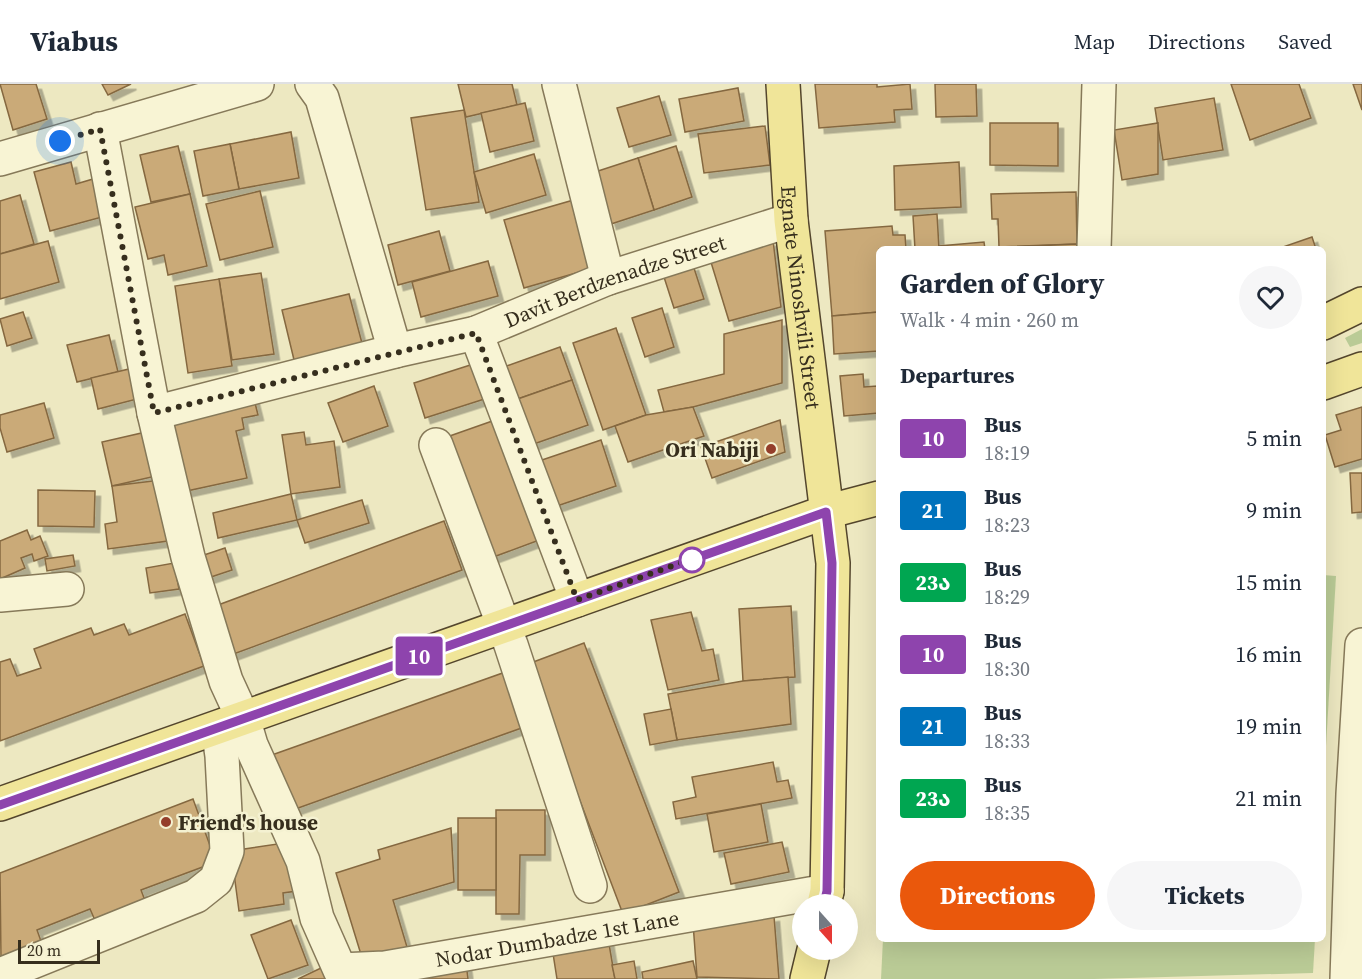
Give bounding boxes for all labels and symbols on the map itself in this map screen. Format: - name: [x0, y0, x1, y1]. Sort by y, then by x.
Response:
- your location: [45, 126, 75, 156]
- street label: Egnate Ninoshvili Street: [774, 185, 829, 411]
- street label: Davit Berdzenadze Street: [500, 227, 729, 334]
- place label: Ori Nabiji: [665, 435, 759, 464]
- marker: Ori Nabiji: [764, 442, 778, 456]
- unlabelled marker: [679, 547, 705, 573]
- line badge: 10: [392, 636, 446, 676]
- place label: Friend's house: [178, 808, 318, 837]
- marker: Friend's house: [159, 815, 173, 829]
- north arrow: [792, 894, 858, 960]
- street label: Nodar Dumbadze 1st Lane: [433, 903, 681, 973]
- scale bar: [18, 937, 100, 964]

